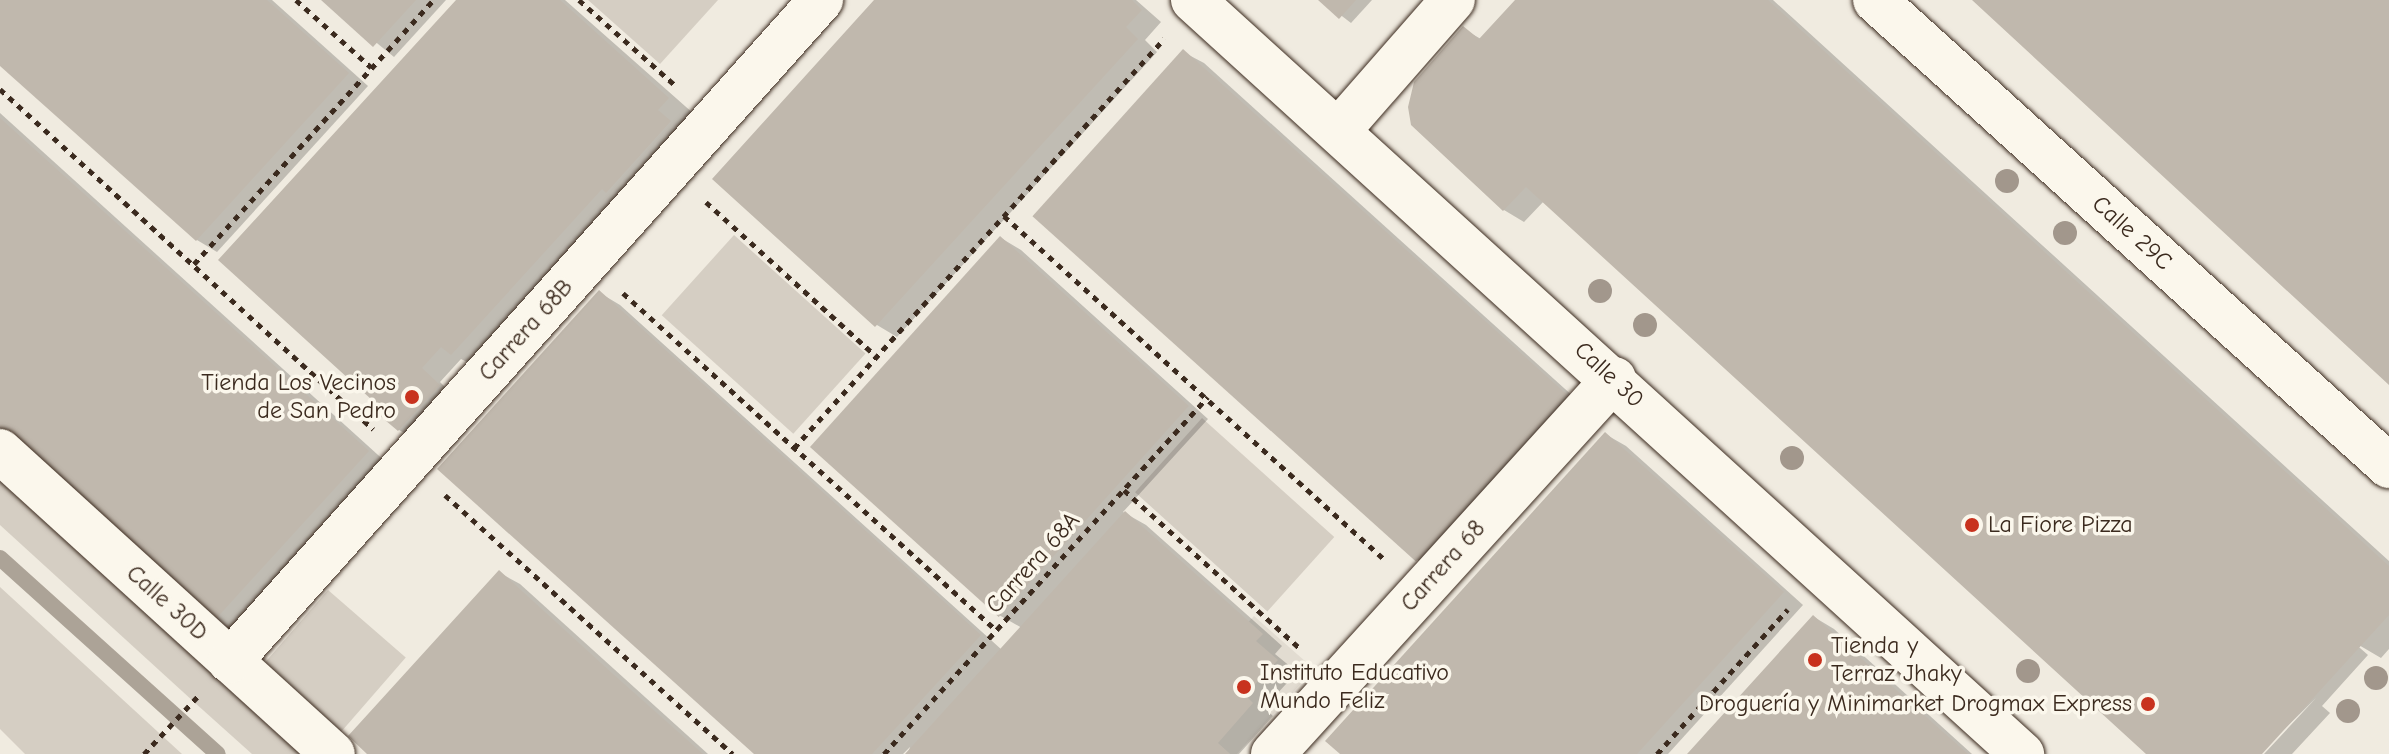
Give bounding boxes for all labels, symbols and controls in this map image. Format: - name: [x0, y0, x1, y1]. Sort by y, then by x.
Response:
- street label: Calle 29C: [2086, 190, 2178, 276]
- street label: Carrera 68B: [473, 273, 579, 387]
- street label: Calle 30: [1568, 336, 1650, 414]
- place label: Tienda Los Vecinos de San Pedro: [201, 369, 396, 425]
- marker: Tienda Los Vecinos de San Pedro: [403, 388, 421, 406]
- street label: Carrera 68A: [980, 506, 1086, 620]
- place label: La Fiore Pizza: [1988, 511, 2133, 539]
- street label: Carrera 68: [1395, 515, 1491, 617]
- marker: La Fiore Pizza: [1963, 516, 1981, 534]
- street label: Calle 30D: [120, 559, 214, 647]
- place label: Tienda y Terraz Jhaky: [1831, 632, 1962, 688]
- marker: Tienda y Terraz Jhaky: [1806, 651, 1824, 669]
- place label: Instituto Educativo Mundo Feliz: [1260, 659, 1449, 715]
- marker: Instituto Educativo Mundo Feliz: [1235, 678, 1253, 696]
- place label: Droguería y Minimarket Drogmax Express: [1699, 690, 2132, 718]
- marker: Droguería y Minimarket Drogmax Express: [2139, 695, 2157, 713]

